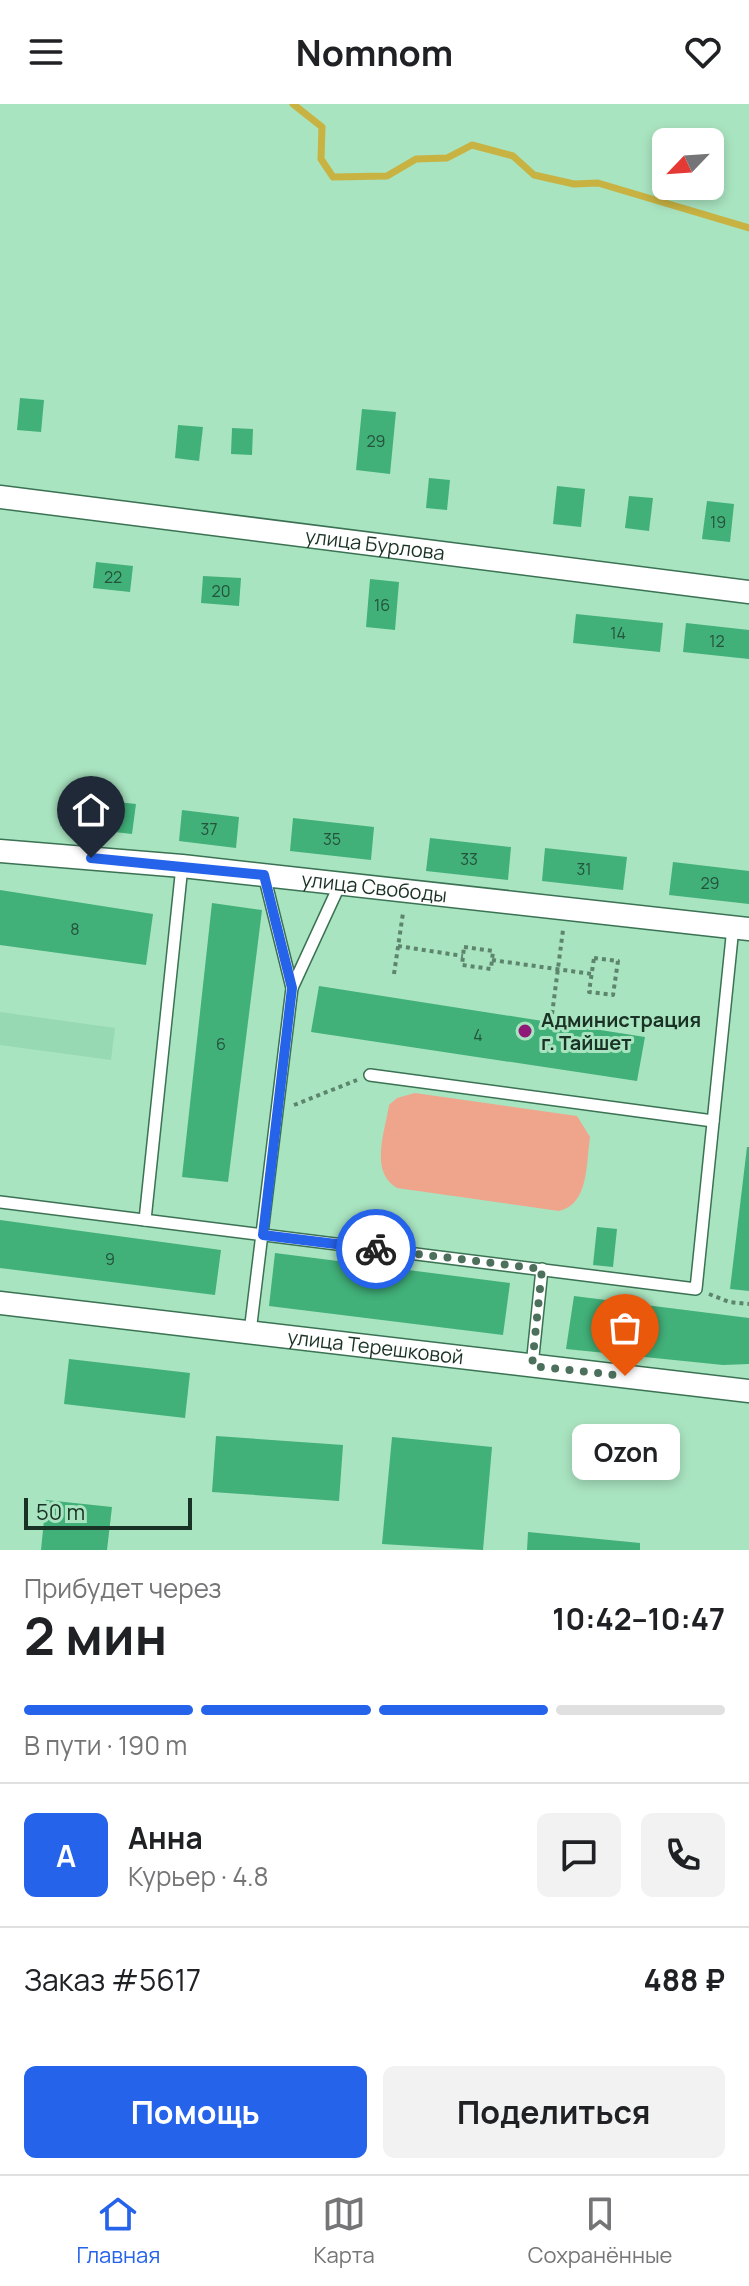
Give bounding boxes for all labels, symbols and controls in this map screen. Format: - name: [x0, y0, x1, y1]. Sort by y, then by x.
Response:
- text: Nomnom: [296, 28, 453, 77]
- icon: menu: [24, 30, 68, 74]
- icon: heart: [681, 30, 725, 74]
- north arrow: [652, 128, 724, 200]
- map controls: [652, 128, 724, 200]
- house number: 29: [366, 430, 386, 452]
- house number: 19: [710, 511, 726, 533]
- street label: улица Бурлова: [304, 522, 446, 566]
- house number: 22: [104, 566, 122, 588]
- house number: 20: [212, 580, 230, 602]
- house number: 16: [374, 594, 390, 616]
- house number: 14: [610, 622, 626, 644]
- house number: 12: [709, 630, 725, 652]
- pin: [57, 776, 125, 858]
- icon: home: [69, 788, 113, 832]
- house number: 37: [201, 818, 217, 840]
- house number: 35: [323, 828, 341, 850]
- house number: 33: [460, 848, 478, 870]
- house number: 31: [576, 858, 592, 880]
- street label: улица Свободы: [300, 865, 448, 908]
- house number: 29: [700, 872, 720, 894]
- house number: 8: [70, 918, 80, 940]
- place label: Администрация г. Тайшет: [541, 1006, 701, 1056]
- marker: Администрация г. Тайшет: [516, 1022, 534, 1040]
- house number: 4: [473, 1024, 483, 1046]
- house number: 6: [216, 1033, 226, 1055]
- courier: [336, 1209, 416, 1289]
- icon: bike: [354, 1227, 398, 1271]
- house number: 9: [105, 1248, 115, 1270]
- pin: [591, 1294, 659, 1376]
- icon: bag: [603, 1306, 647, 1350]
- street label: улица Терешковой: [286, 1323, 465, 1370]
- callout: Ozon: [571, 1424, 679, 1480]
- text: Ozon: [594, 1434, 658, 1470]
- scale bar: [24, 1494, 192, 1530]
- text: 50 m: [36, 1497, 85, 1527]
- text: Прибудет через: [24, 1570, 222, 1606]
- text: 10:42–10:47: [552, 1598, 725, 1639]
- text: 2 мин: [24, 1600, 167, 1671]
- text: В пути · 190 m: [24, 1727, 187, 1763]
- button: chat: [537, 1813, 621, 1897]
- button: phone: [641, 1813, 725, 1897]
- text: Анна: [128, 1817, 203, 1858]
- text: А: [56, 1835, 76, 1876]
- text: Курьер · 4.8: [128, 1858, 269, 1894]
- text: Заказ #5617: [24, 1959, 201, 2000]
- text: 488 ₽: [643, 1959, 725, 2000]
- button: Помощь: [24, 2066, 367, 2158]
- button: Поделиться: [383, 2066, 725, 2158]
- tab: Главная: [76, 2192, 160, 2270]
- tab: Карта: [313, 2192, 375, 2270]
- tab: Сохранённые: [528, 2192, 672, 2270]

